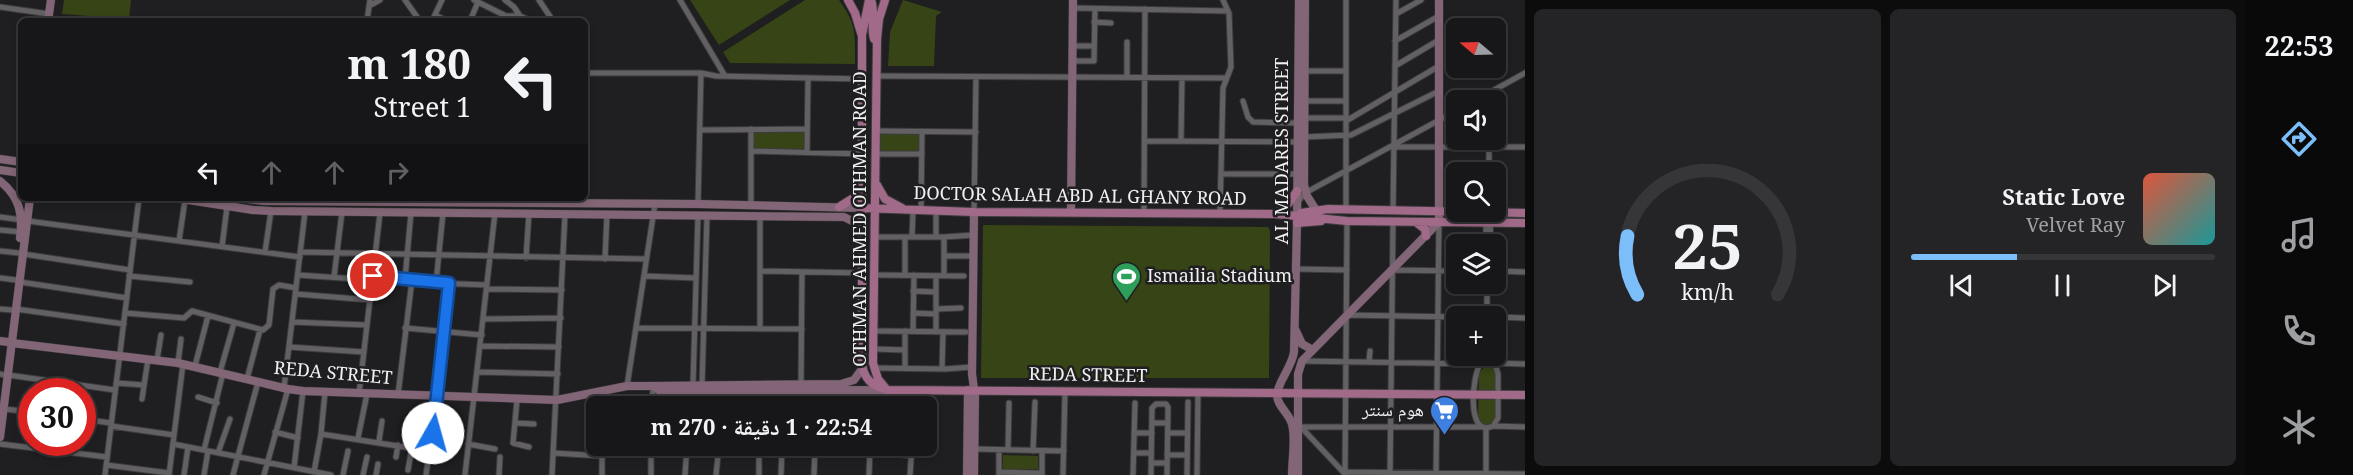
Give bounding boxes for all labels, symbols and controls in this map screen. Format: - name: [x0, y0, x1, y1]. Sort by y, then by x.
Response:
- north arrow: [1446, 18, 1506, 78]
- map controls: [1446, 18, 1506, 366]
- text: 22:53: [2264, 27, 2334, 64]
- text: 180 m: [347, 34, 471, 91]
- icon: left: [492, 42, 570, 120]
- street label: AL MADARES STREET: [1269, 58, 1293, 244]
- street label: OTHMAN AHMED OTHMAN ROAD: [847, 71, 871, 367]
- text: Street 1: [374, 88, 471, 125]
- button: sound: [1446, 90, 1506, 150]
- icon: directions: [2278, 118, 2320, 160]
- icon: left: [192, 156, 225, 189]
- icon: ahead: [255, 156, 288, 189]
- icon: ahead: [318, 156, 351, 189]
- icon: right: [381, 156, 414, 189]
- button: search: [1446, 162, 1506, 222]
- street label: DOCTOR SALAH ABD AL GHANY ROAD: [913, 180, 1247, 210]
- text: Static Love: [2002, 181, 2125, 211]
- text: 25: [1672, 202, 1743, 287]
- text: Velvet Ray: [2026, 211, 2125, 238]
- icon: music: [2278, 214, 2320, 256]
- button: layers: [1446, 234, 1506, 294]
- pin: [347, 250, 398, 301]
- icon: arrive: [356, 259, 389, 292]
- sports icon: Ismailia Stadium: [1110, 260, 1142, 302]
- place label: Ismailia Stadium: [1147, 263, 1292, 287]
- icon: previous: [1945, 269, 1978, 302]
- icon: pause: [2046, 269, 2079, 302]
- icon: next: [2148, 269, 2181, 302]
- text: km/h: [1681, 277, 1734, 306]
- button: +: [1446, 306, 1506, 366]
- icon: phone: [2278, 310, 2320, 352]
- street label: REDA STREET: [273, 355, 393, 389]
- street label: REDA STREET: [1028, 361, 1148, 387]
- speed limit sign: 30: [18, 378, 96, 456]
- supermarket icon: هوم سنتر: [1429, 394, 1461, 436]
- place label: هوم سنتر: [1361, 397, 1424, 422]
- position arrow: [401, 401, 465, 465]
- icon: climate: [2278, 406, 2320, 448]
- text: 22:54 · 1 دقيقة · 270 m: [651, 411, 872, 441]

